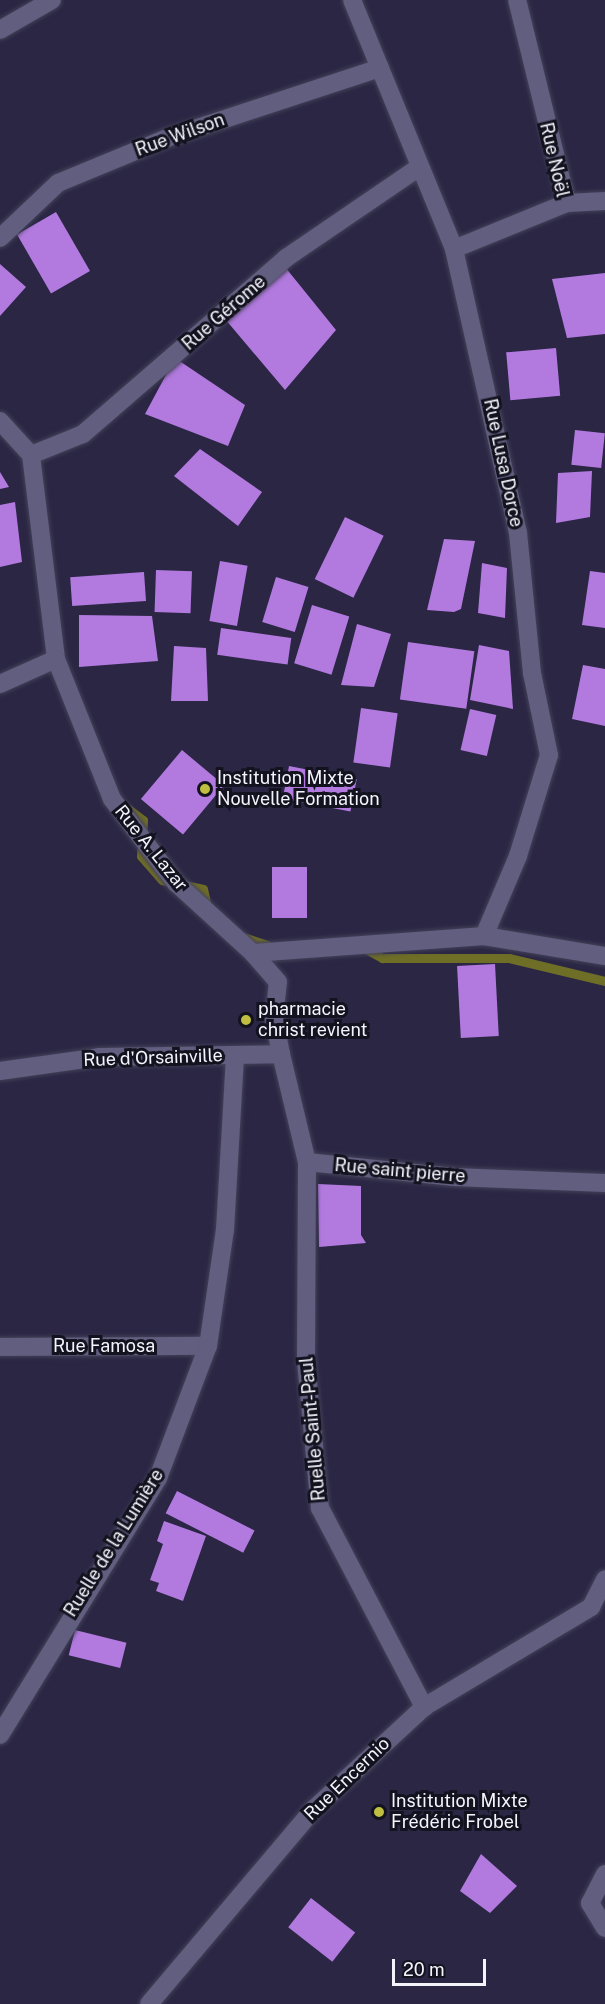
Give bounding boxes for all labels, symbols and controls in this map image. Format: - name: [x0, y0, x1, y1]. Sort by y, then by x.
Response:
- street label: Rue Wilson: [132, 109, 228, 161]
- street label: Rue Noël: [535, 120, 573, 200]
- street label: Rue Gérome: [178, 271, 270, 355]
- street label: Rue Lusa Dorce: [479, 397, 527, 529]
- place label: Institution Mixte Nouvelle Formation: [217, 768, 380, 810]
- marker: Institution Mixte Nouvelle Formation: [198, 782, 212, 796]
- street label: Rue A. Lazar: [110, 801, 192, 895]
- place label: pharmacie christ revient: [258, 999, 367, 1042]
- marker: pharmacie christ revient: [239, 1013, 253, 1027]
- street label: Rue d'Orsainville: [83, 1045, 223, 1071]
- street label: Rue saint pierre: [334, 1155, 466, 1187]
- street label: Rue Famosa: [53, 1335, 155, 1357]
- street label: Ruelle Saint-Paul: [296, 1356, 330, 1502]
- street label: Ruelle de la Lumière: [60, 1465, 168, 1621]
- street label: Rue Encernio: [300, 1733, 394, 1825]
- place label: Institution Mixte Frédéric Frobel: [391, 1791, 528, 1834]
- marker: Institution Mixte Frédéric Frobel: [372, 1805, 386, 1819]
- scale bar: [395, 1947, 490, 1985]
- text: 20 m: [403, 1959, 445, 1980]

